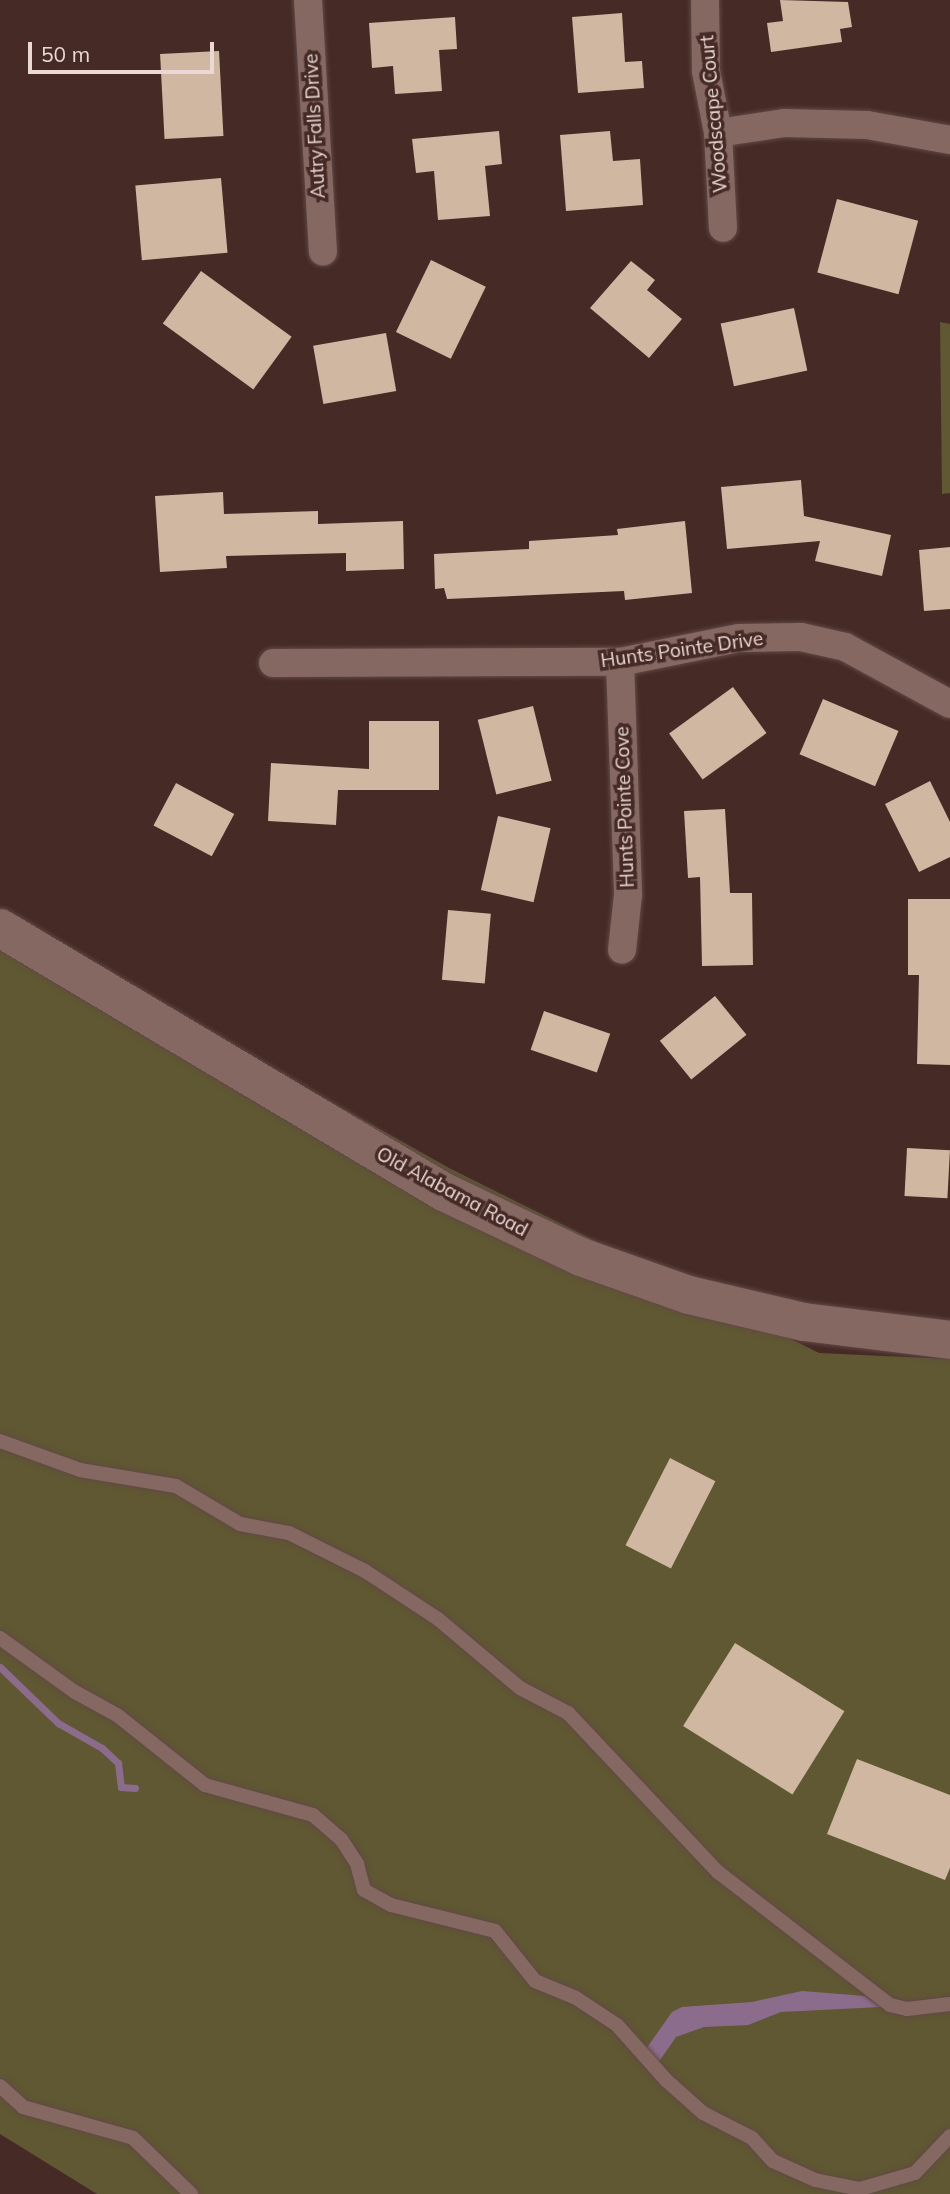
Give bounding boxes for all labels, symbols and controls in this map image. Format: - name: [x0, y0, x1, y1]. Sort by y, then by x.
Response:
- scale bar: [32, 28, 217, 72]
- street label: Woodscape Court: [696, 34, 732, 194]
- text: 50 m: [41, 41, 90, 67]
- street label: Autry Falls Drive: [300, 53, 330, 199]
- street label: Hunts Pointe Drive: [599, 627, 765, 673]
- street label: Hunts Pointe Cove: [611, 726, 639, 888]
- street label: Old Alabama Road: [373, 1143, 531, 1241]

